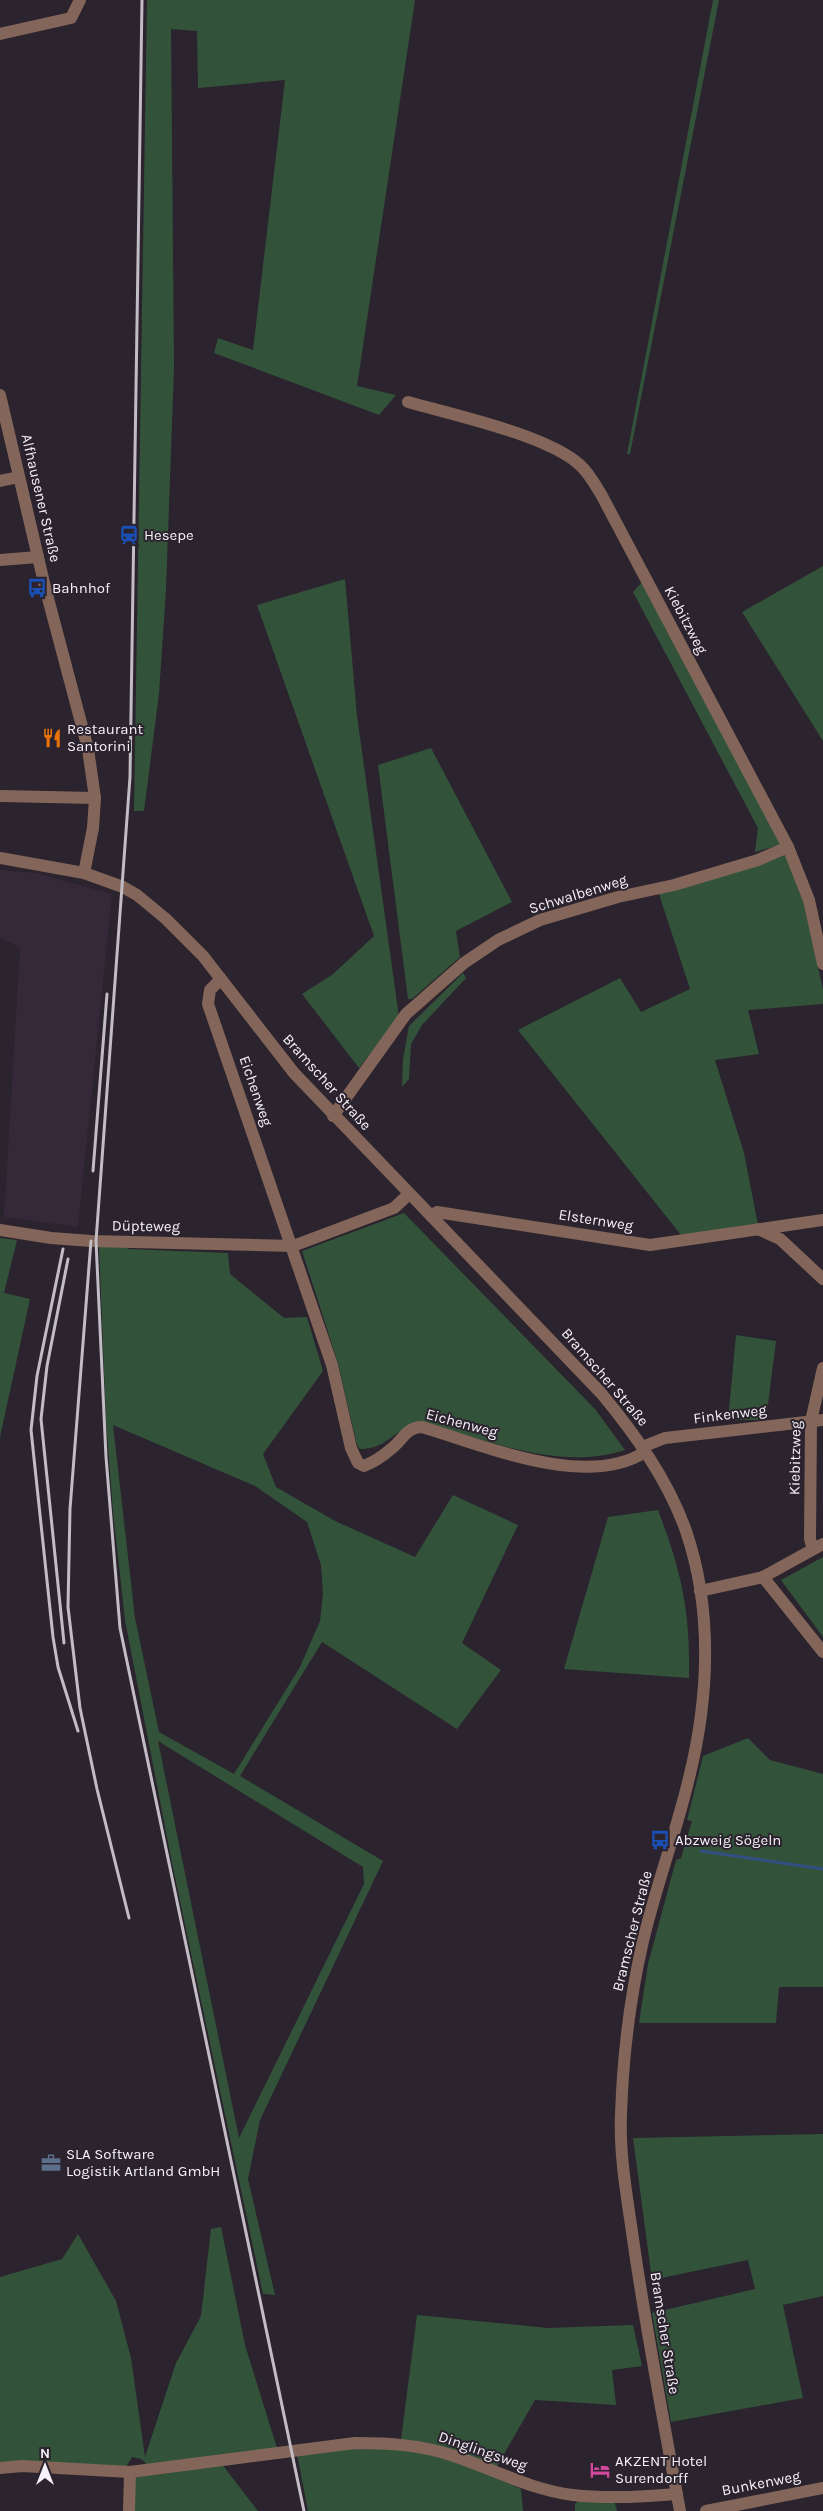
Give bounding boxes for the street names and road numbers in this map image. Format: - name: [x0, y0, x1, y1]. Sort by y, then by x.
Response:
- street label: Alfhausener Straße: [17, 432, 65, 564]
- street label: Kiebitzweg: [661, 583, 712, 658]
- street label: Schwalbenweg: [527, 870, 630, 917]
- street label: Bramscher Straße: [279, 1030, 375, 1134]
- street label: Eichenweg: [236, 1053, 277, 1129]
- street label: Elsternweg: [557, 1205, 635, 1235]
- street label: Düpteweg: [112, 1216, 181, 1236]
- street label: Bramscher Straße: [558, 1324, 652, 1430]
- street label: Finkenweg: [692, 1401, 768, 1427]
- street label: Eichenweg: [424, 1405, 500, 1441]
- street label: Kiebitzweg: [785, 1420, 805, 1495]
- street label: Bramscher Straße: [608, 1869, 656, 1993]
- street label: Bramscher Straße: [646, 2271, 684, 2395]
- street label: Dinglingsweg: [436, 2427, 530, 2475]
- street label: Bunkenweg: [720, 2466, 802, 2499]

